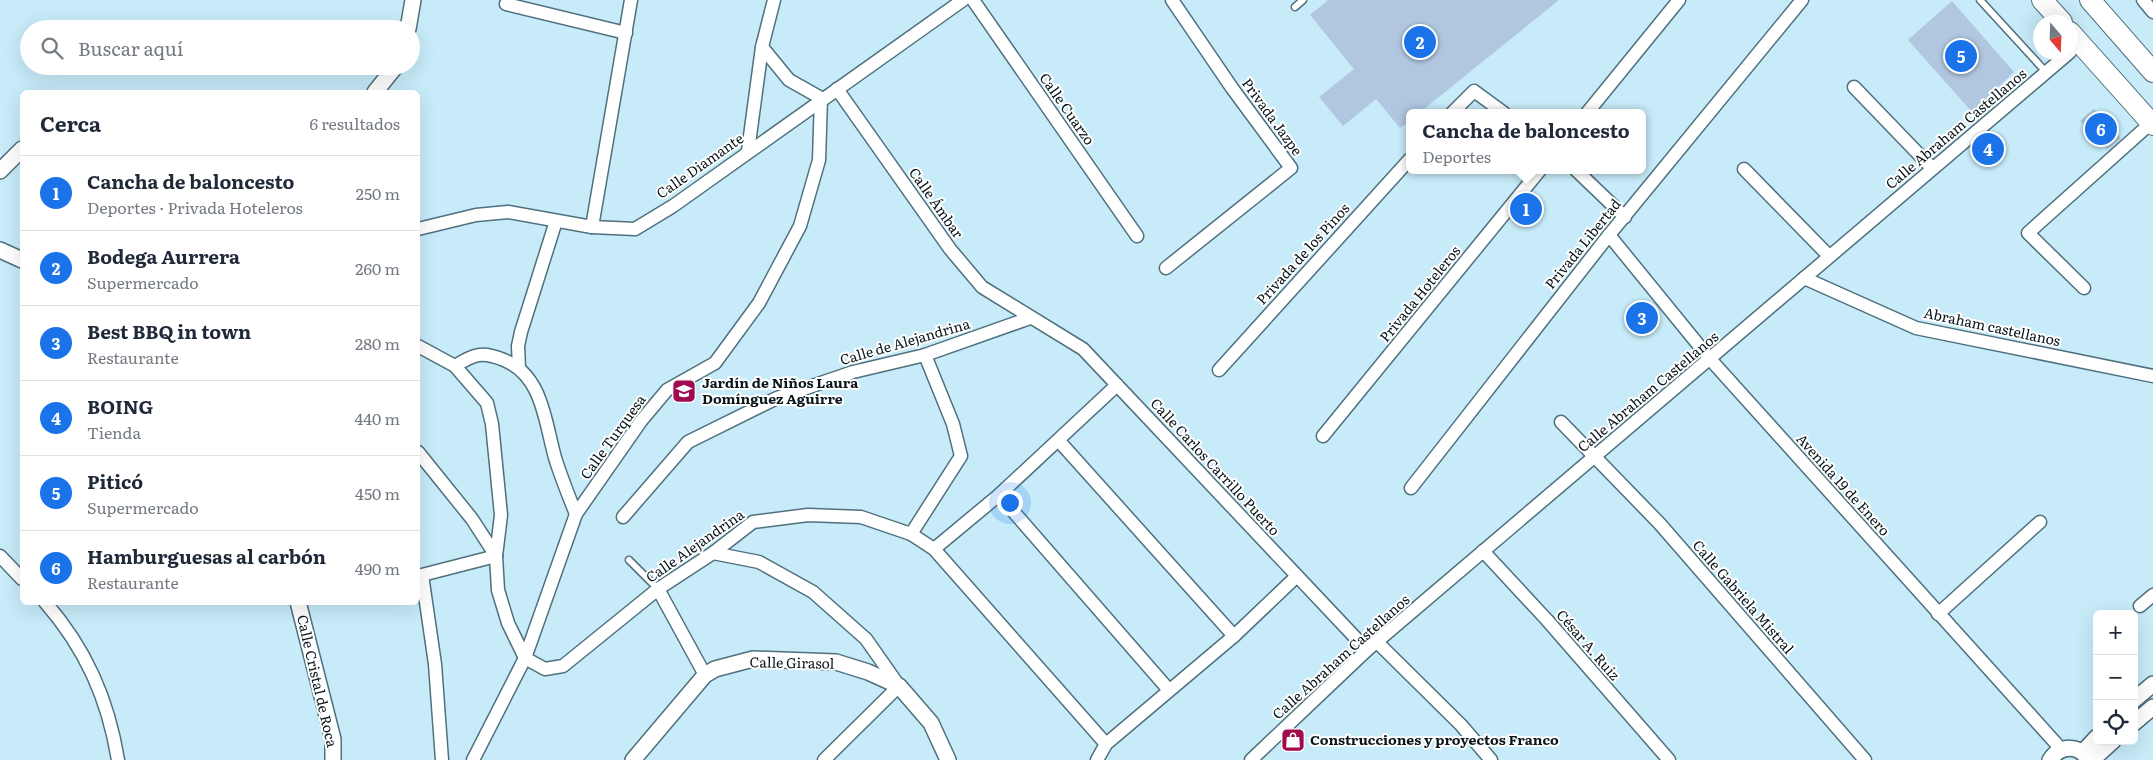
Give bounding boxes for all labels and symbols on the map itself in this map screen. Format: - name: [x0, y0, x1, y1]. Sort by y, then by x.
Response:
- north arrow: [2033, 15, 2078, 60]
- pin: 2: [1404, 23, 1436, 61]
- pin: 5: [1945, 37, 1977, 75]
- street label: Calle Abraham Castellanos: [1881, 63, 2030, 193]
- street label: Calle Cuarzo: [1036, 68, 1100, 149]
- street label: Privada Jazpe: [1238, 74, 1308, 159]
- pin: 6: [2085, 110, 2117, 148]
- street label: Calle Diamante: [652, 128, 747, 203]
- pin: 4: [1972, 130, 2004, 168]
- street label: Calle Ámbar: [905, 163, 969, 242]
- pin: 1: [1510, 190, 1542, 228]
- street label: Privada Libertad: [1540, 194, 1625, 293]
- street label: Privada de los Pinos: [1251, 198, 1353, 309]
- street label: Privada Hoteleros: [1374, 241, 1464, 346]
- pin: 3: [1626, 299, 1658, 337]
- street label: Abraham castellanos: [1922, 302, 2062, 350]
- street label: Calle de Alejandrina: [837, 313, 973, 369]
- street label: Calle Abraham Castellanos: [1573, 326, 1722, 456]
- place label: Jardín de Niños Laura Domínguez Aguirre: [702, 372, 859, 408]
- school or university icon: Jardín de Niños Laura Domínguez Aguirre: [671, 378, 697, 404]
- street label: Calle Turquesa: [575, 390, 650, 483]
- street label: Calle Carlos Carrillo Puerto: [1146, 393, 1285, 540]
- street label: Avenida 19 de Enero: [1792, 429, 1895, 540]
- your location: [997, 490, 1023, 516]
- street label: Calle Alejandrina: [641, 503, 748, 587]
- street label: Calle Gabriela Mistral: [1689, 535, 1799, 658]
- street label: Calle Abraham Castellanos: [1267, 589, 1413, 723]
- street label: César A. Ruiz: [1552, 605, 1625, 684]
- street label: Calle Cristal de Roca: [293, 613, 343, 749]
- street label: Calle Girasol: [749, 651, 835, 673]
- shop icon: Construcciones y proyectos Franco: [1280, 727, 1306, 753]
- place label: Construcciones y proyectos Franco: [1310, 729, 1559, 749]

